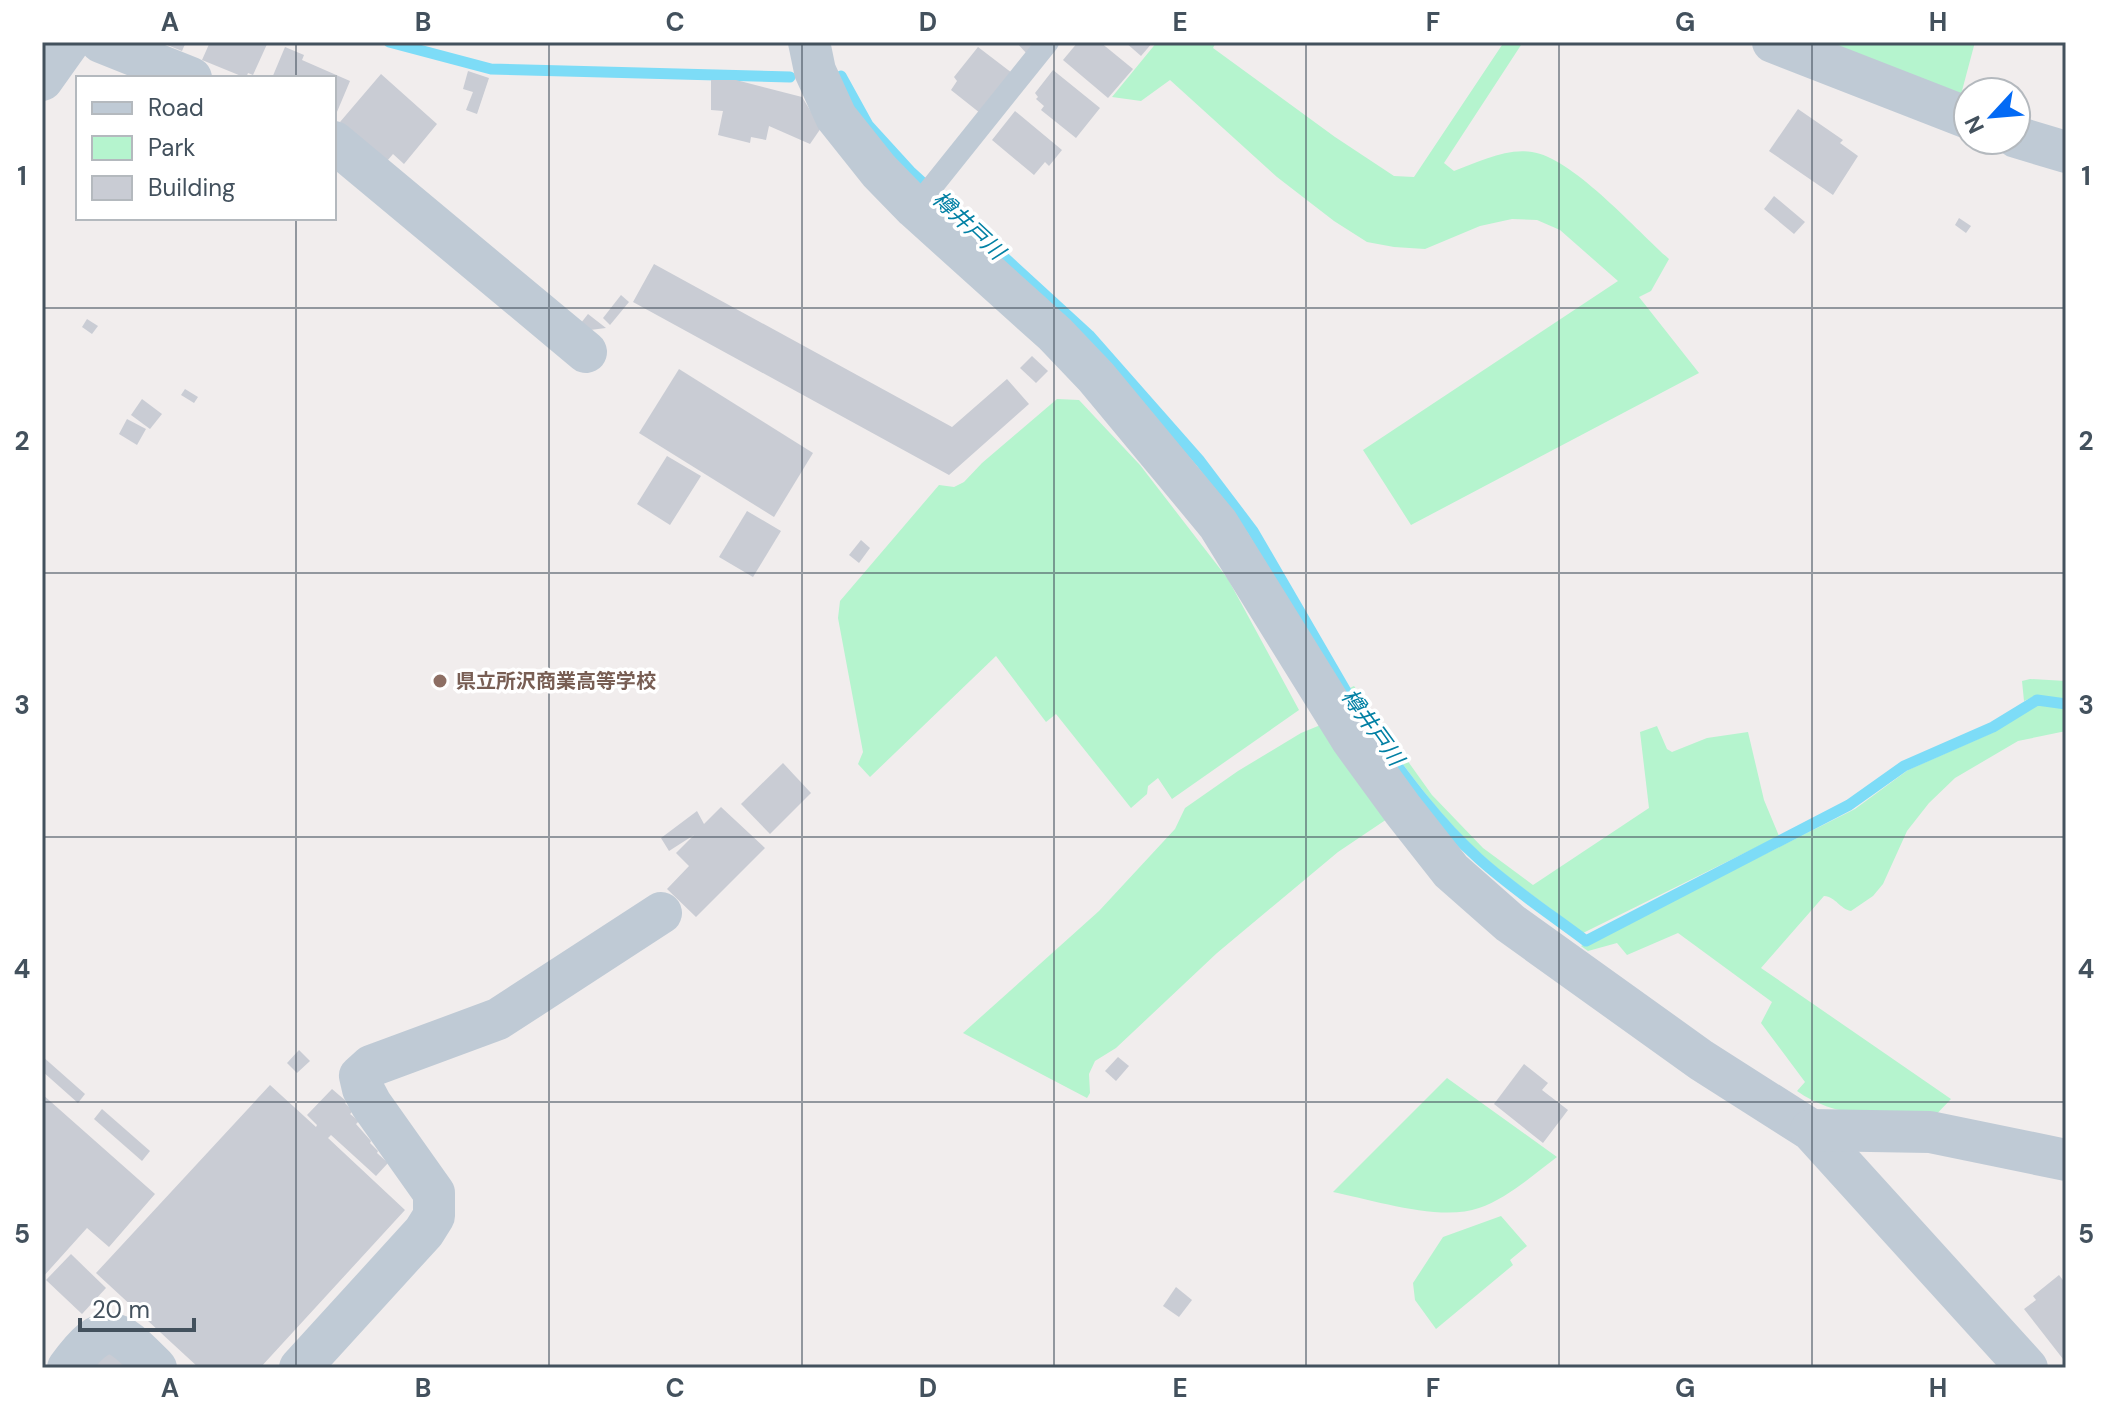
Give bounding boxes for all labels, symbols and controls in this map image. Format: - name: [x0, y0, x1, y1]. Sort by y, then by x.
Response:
- text: A: [161, 5, 179, 39]
- text: B: [415, 5, 431, 39]
- text: C: [665, 5, 685, 39]
- text: D: [919, 5, 937, 39]
- text: E: [1172, 5, 1188, 39]
- text: F: [1426, 5, 1440, 39]
- text: G: [1675, 5, 1695, 39]
- text: H: [1929, 5, 1947, 39]
- legend: [76, 76, 336, 220]
- north arrow: [1952, 76, 2032, 156]
- text: Road: [148, 92, 204, 123]
- text: N: [1958, 111, 1991, 138]
- text: Park: [148, 132, 195, 163]
- text: 1: [17, 159, 27, 193]
- text: 1: [2081, 159, 2091, 193]
- text: Building: [148, 172, 235, 203]
- water label: 樽井戸川: [927, 185, 1012, 267]
- text: 2: [14, 424, 30, 458]
- text: 2: [2078, 424, 2094, 458]
- place label: 県立所沢商業高等学校: [456, 668, 656, 694]
- marker: 県立所沢商業高等学校: [431, 672, 449, 690]
- water label: 樽井戸川: [1335, 683, 1411, 773]
- text: 3: [14, 688, 30, 722]
- text: 3: [2078, 688, 2094, 722]
- text: 4: [14, 952, 30, 986]
- text: 4: [2078, 952, 2094, 986]
- text: 5: [14, 1217, 30, 1251]
- text: 5: [2078, 1217, 2094, 1251]
- scale bar: [80, 1282, 194, 1332]
- text: 20 m: [92, 1294, 150, 1325]
- text: A: [161, 1371, 179, 1405]
- text: B: [415, 1371, 431, 1405]
- text: C: [665, 1371, 685, 1405]
- text: D: [919, 1371, 937, 1405]
- text: E: [1172, 1371, 1188, 1405]
- text: F: [1426, 1371, 1440, 1405]
- text: G: [1675, 1371, 1695, 1405]
- text: H: [1929, 1371, 1947, 1405]

